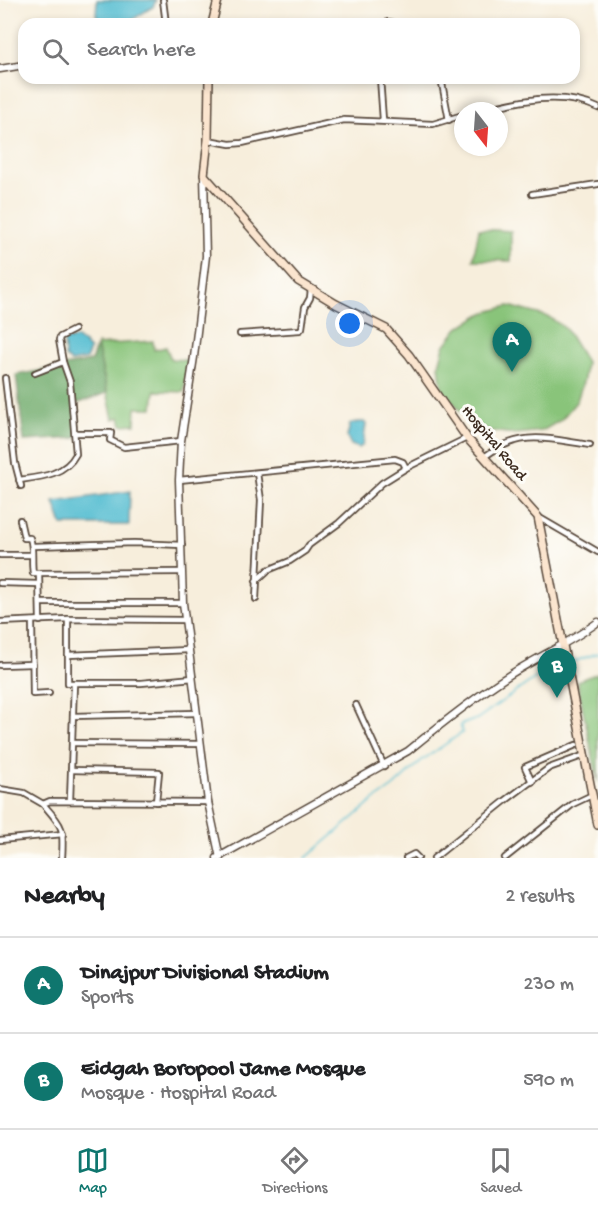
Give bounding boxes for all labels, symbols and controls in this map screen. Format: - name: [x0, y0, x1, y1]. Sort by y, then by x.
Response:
- search box: [18, 18, 580, 84]
- icon: search: [39, 35, 72, 68]
- text: Search here: [87, 38, 195, 64]
- north arrow: [454, 102, 508, 156]
- your location: [335, 309, 364, 338]
- pin: A: [492, 322, 532, 372]
- street label: Hospital Road: [456, 403, 531, 487]
- pin: B: [538, 648, 576, 698]
- text: Nearby: [24, 882, 105, 913]
- text: 2 results: [505, 886, 574, 909]
- text: Dinajpur Divisional Stadium: [81, 961, 329, 987]
- text: A: [38, 974, 49, 997]
- text: 230 m: [524, 974, 574, 997]
- text: Sports: [81, 987, 133, 1010]
- text: Eidgah Boropool Jame Mosque: [81, 1057, 365, 1083]
- text: B: [38, 1070, 49, 1093]
- text: 590 m: [523, 1070, 574, 1093]
- text: Mosque · Hospital Road: [81, 1083, 275, 1106]
- tab: Map: [76, 1144, 109, 1199]
- tab: Directions: [262, 1144, 328, 1199]
- tab: Saved: [480, 1144, 521, 1199]

